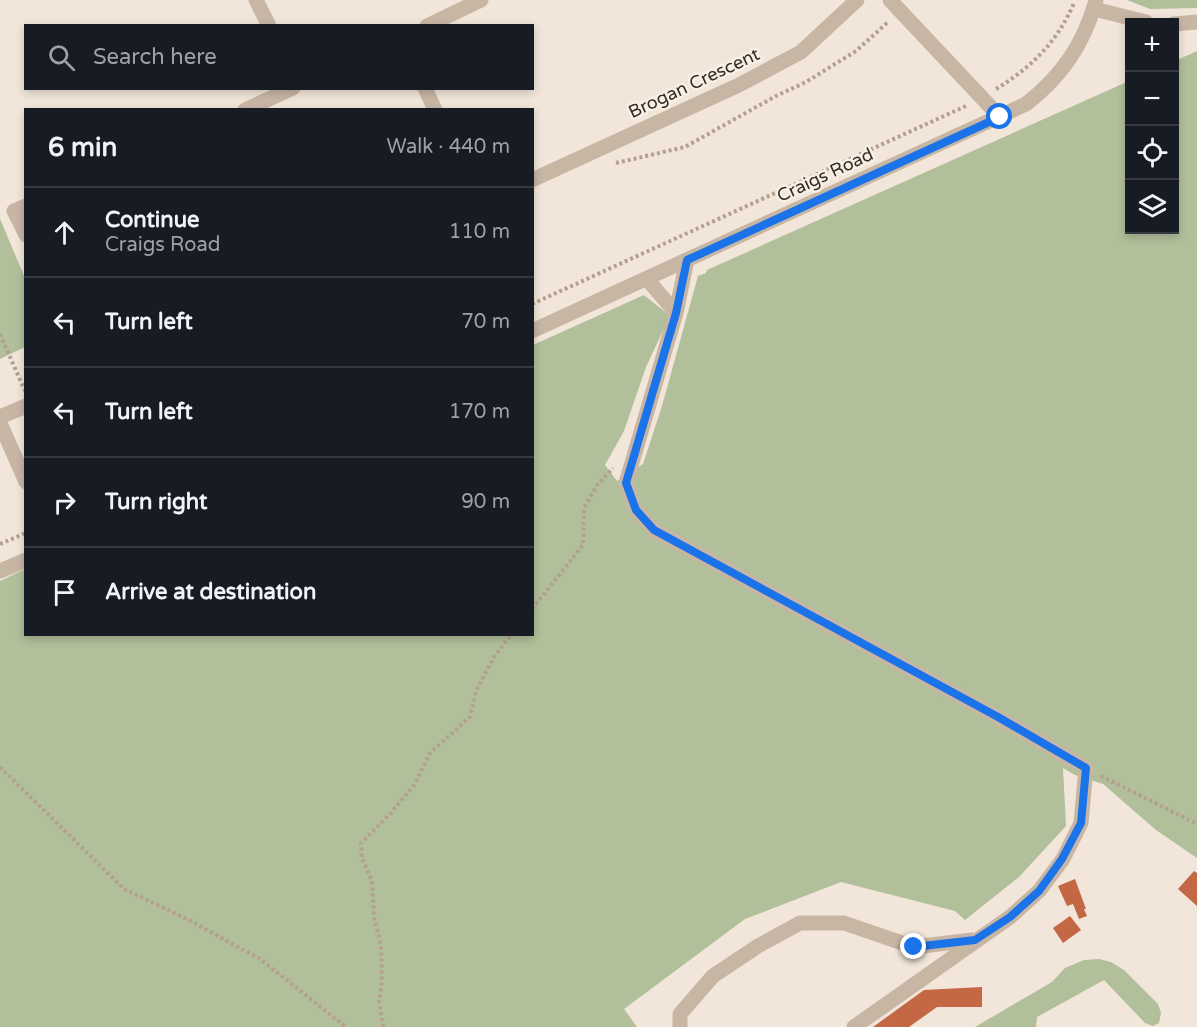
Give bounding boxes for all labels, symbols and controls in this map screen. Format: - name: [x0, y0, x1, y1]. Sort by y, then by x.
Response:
- map controls: [1125, 18, 1179, 234]
- button: +: [1125, 18, 1179, 72]
- search box: [24, 24, 534, 90]
- icon: search: [45, 41, 78, 74]
- street label: Brogan Crescent: [625, 43, 763, 123]
- text: Search here: [93, 44, 217, 70]
- button: −: [1125, 72, 1179, 126]
- route start: [986, 103, 1012, 129]
- button: locate: [1125, 126, 1179, 180]
- text: 6 min: [48, 132, 117, 163]
- text: Walk · 440 m: [387, 135, 510, 159]
- street label: Craigs Road: [773, 143, 877, 207]
- button: layers: [1125, 180, 1179, 234]
- text: Continue: [105, 207, 200, 233]
- icon: ahead: [48, 216, 81, 249]
- text: 110 m: [449, 220, 510, 244]
- text: Craigs Road: [105, 233, 220, 257]
- icon: left: [48, 306, 81, 339]
- text: Turn left: [105, 309, 193, 335]
- text: 70 m: [461, 310, 510, 334]
- icon: left: [48, 396, 81, 429]
- text: Turn left: [105, 399, 193, 425]
- text: 170 m: [449, 400, 510, 424]
- icon: right: [48, 486, 81, 519]
- text: Turn right: [105, 489, 207, 515]
- text: 90 m: [461, 490, 510, 514]
- icon: arrive: [48, 576, 81, 609]
- text: Arrive at destination: [105, 579, 316, 605]
- route end: [900, 933, 926, 959]

